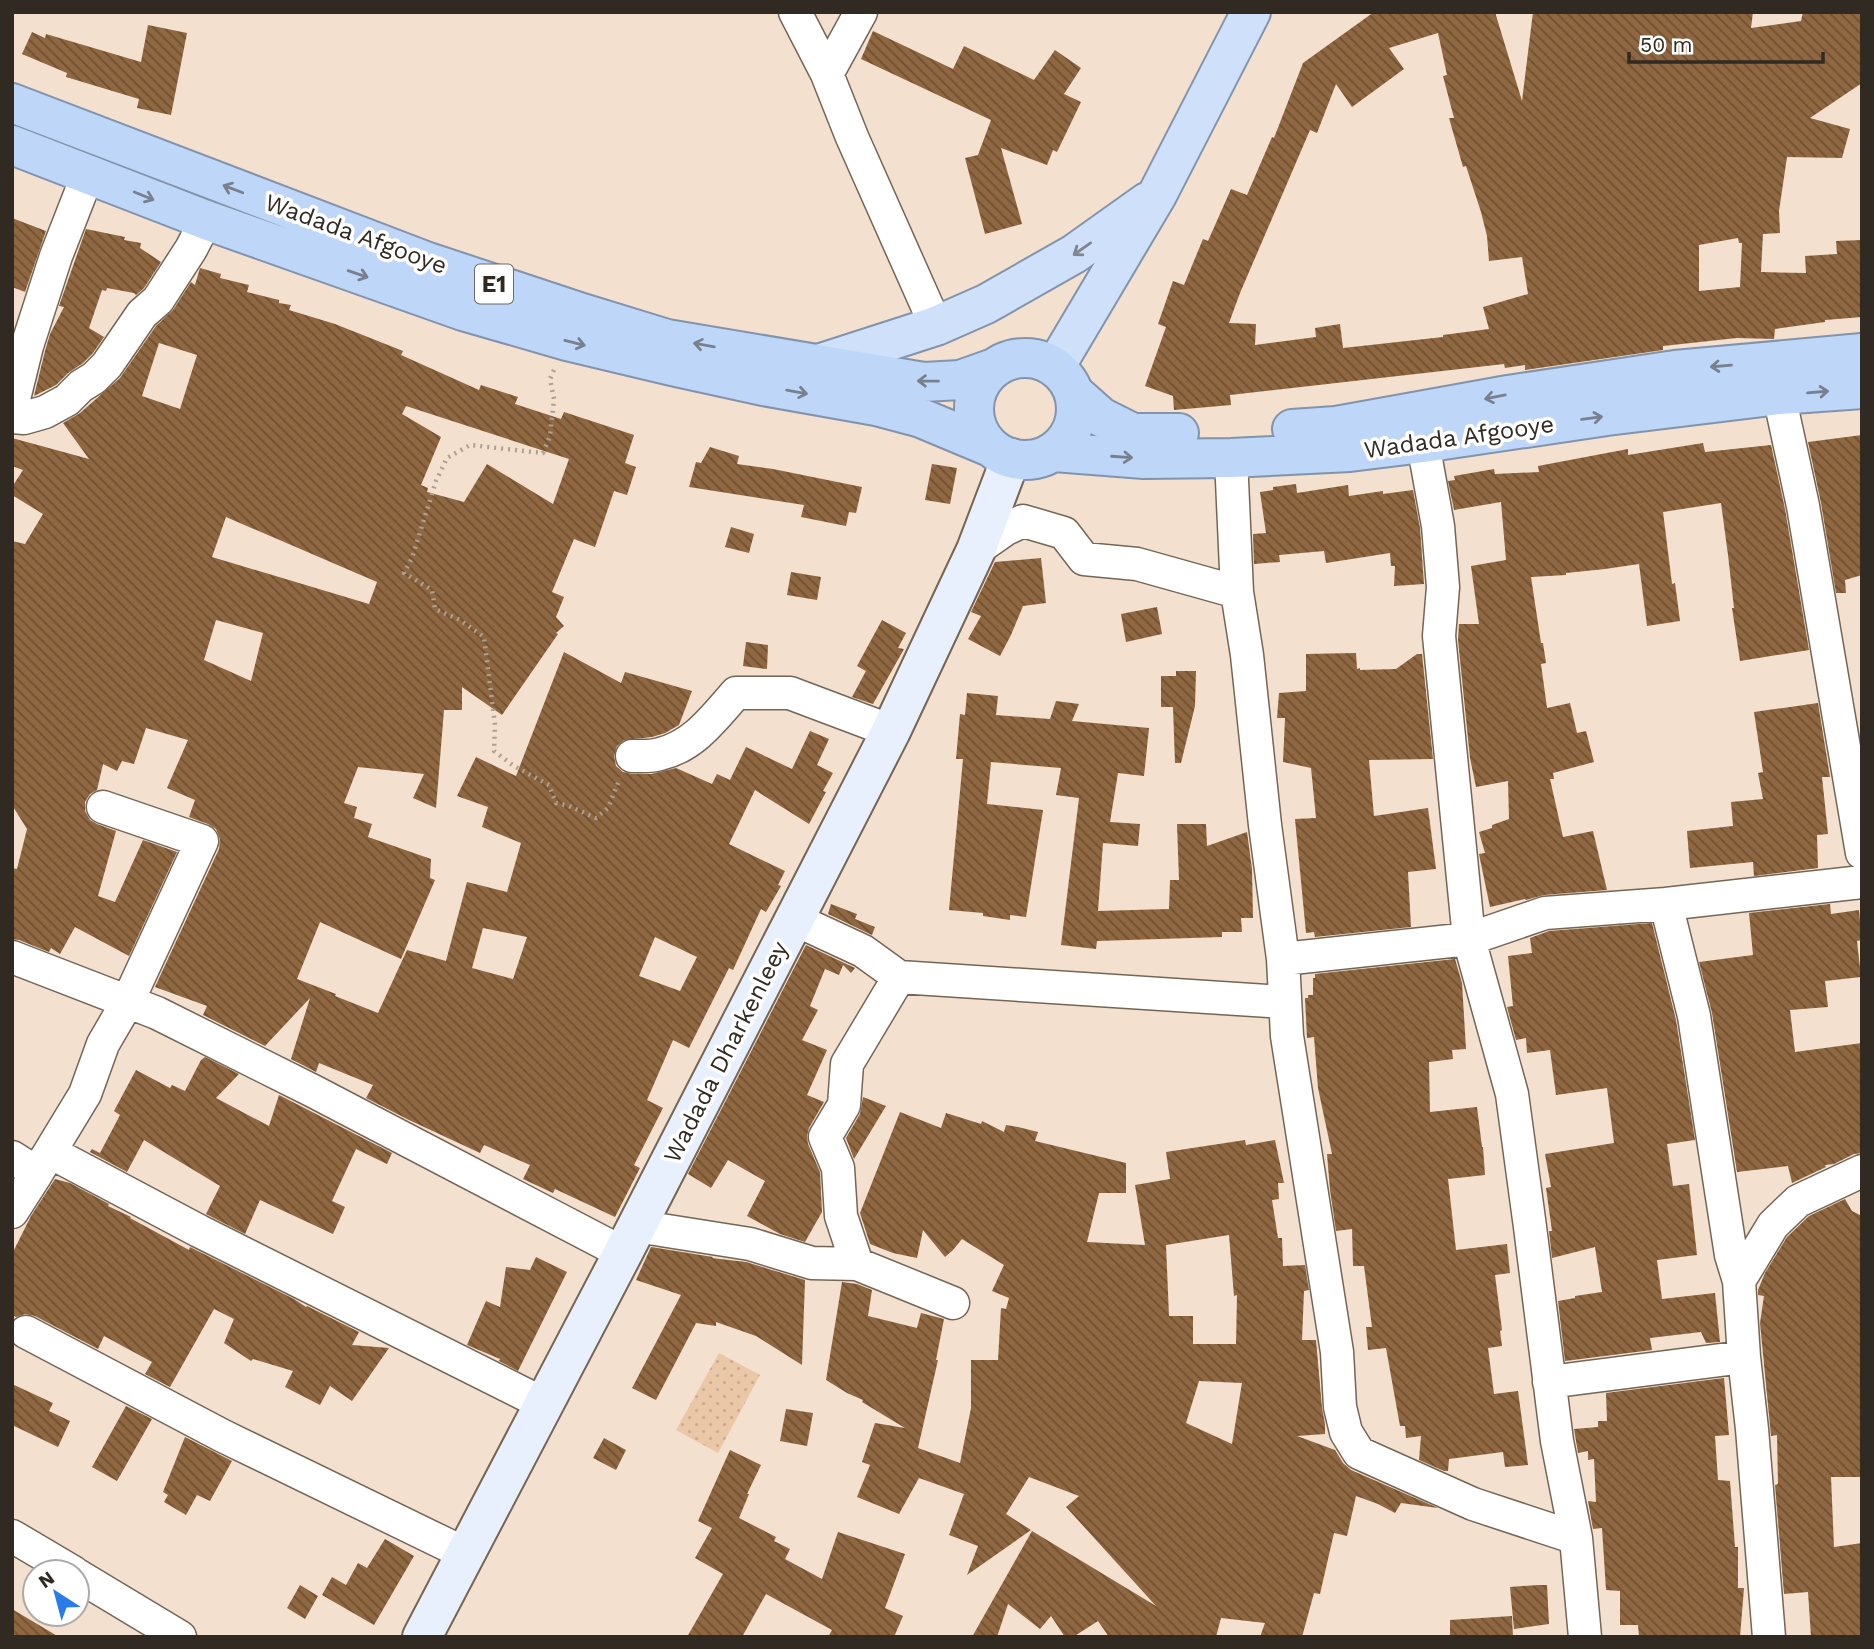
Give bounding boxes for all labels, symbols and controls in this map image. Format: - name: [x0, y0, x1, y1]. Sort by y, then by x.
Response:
- scale bar: [1629, 21, 1823, 65]
- text: 50 m: [1640, 32, 1692, 57]
- one-way arrow: [222, 181, 244, 194]
- street label: Wadada Afgooye: [261, 188, 451, 280]
- one-way arrow: [133, 191, 155, 204]
- one-way arrow: [1073, 242, 1092, 256]
- road number: E1: [475, 264, 513, 304]
- one-way arrow: [347, 269, 369, 281]
- one-way arrow: [563, 337, 586, 350]
- one-way arrow: [693, 338, 716, 351]
- one-way arrow: [1710, 360, 1732, 373]
- one-way arrow: [917, 374, 940, 388]
- one-way arrow: [1806, 385, 1829, 398]
- one-way arrow: [785, 386, 808, 399]
- one-way arrow: [1484, 391, 1507, 405]
- street label: Wadada Afgooye: [1362, 410, 1556, 464]
- one-way arrow: [1580, 412, 1603, 425]
- one-way arrow: [1110, 451, 1133, 464]
- street label: Wadada Dharkenleey: [658, 936, 794, 1167]
- north arrow: [21, 1558, 91, 1628]
- text: N: [34, 1566, 59, 1593]

